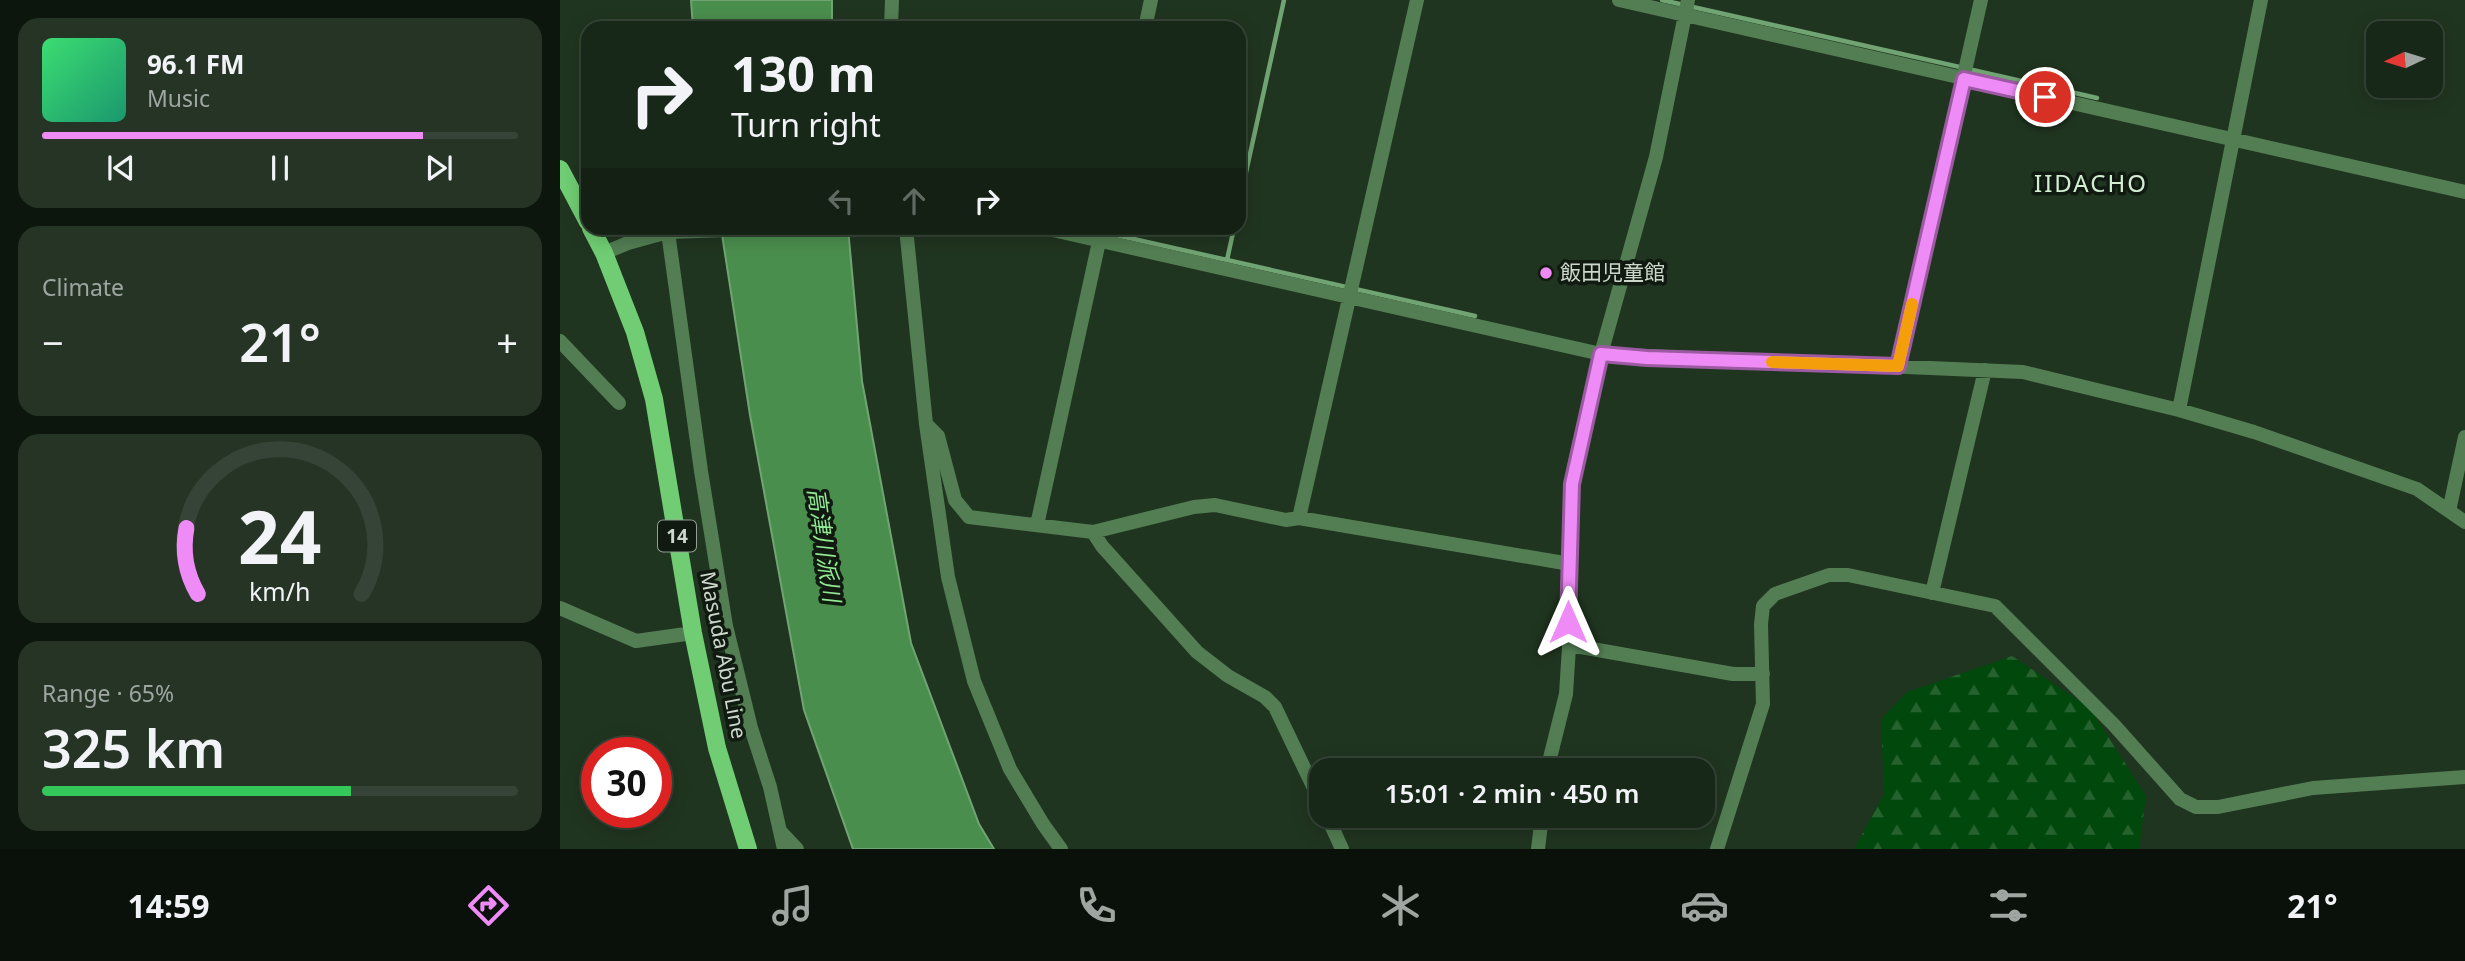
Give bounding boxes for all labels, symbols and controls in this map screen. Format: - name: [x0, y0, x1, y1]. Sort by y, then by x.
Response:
- north arrow: [2366, 21, 2443, 98]
- map controls: [2366, 21, 2443, 98]
- text: 130 m: [731, 40, 876, 106]
- text: 96.1 FM: [147, 46, 244, 82]
- icon: right: [616, 49, 707, 140]
- pin: [2015, 67, 2075, 127]
- icon: arrive: [2026, 78, 2064, 116]
- text: Music: [147, 82, 210, 114]
- text: Turn right: [731, 103, 881, 146]
- icon: previous: [102, 149, 140, 187]
- icon: pause: [261, 149, 299, 187]
- icon: next: [420, 149, 458, 187]
- district label: IIDACHO: [2034, 166, 2148, 199]
- icon: left: [822, 182, 860, 220]
- icon: ahead: [895, 182, 933, 220]
- icon: right: [968, 182, 1006, 220]
- place label: 飯田児童館: [1560, 258, 1665, 286]
- marker: 飯田児童館: [1538, 265, 1554, 281]
- text: Climate: [42, 271, 124, 303]
- text: 21°: [239, 306, 321, 377]
- text: −: [42, 316, 64, 368]
- text: +: [496, 316, 518, 368]
- water label: 高津川派川: [801, 486, 849, 607]
- text: 24: [238, 487, 322, 586]
- road number: 14: [658, 520, 696, 552]
- street label: Masuda Abu Line: [694, 569, 754, 741]
- text: km/h: [249, 574, 311, 608]
- position arrow: [1531, 585, 1605, 659]
- text: Range · 65%: [42, 677, 174, 709]
- text: 325 km: [42, 712, 225, 783]
- speed limit sign: 30: [581, 737, 672, 828]
- text: 15:01 · 2 min · 450 m: [1385, 775, 1639, 811]
- icon: directions: [464, 881, 513, 930]
- icon: music: [768, 881, 817, 930]
- icon: phone: [1072, 881, 1121, 930]
- icon: climate: [1376, 881, 1425, 930]
- icon: car: [1680, 881, 1729, 930]
- icon: filters: [1984, 881, 2033, 930]
- text: 14:59: [127, 884, 210, 927]
- text: 21°: [2287, 884, 2338, 927]

